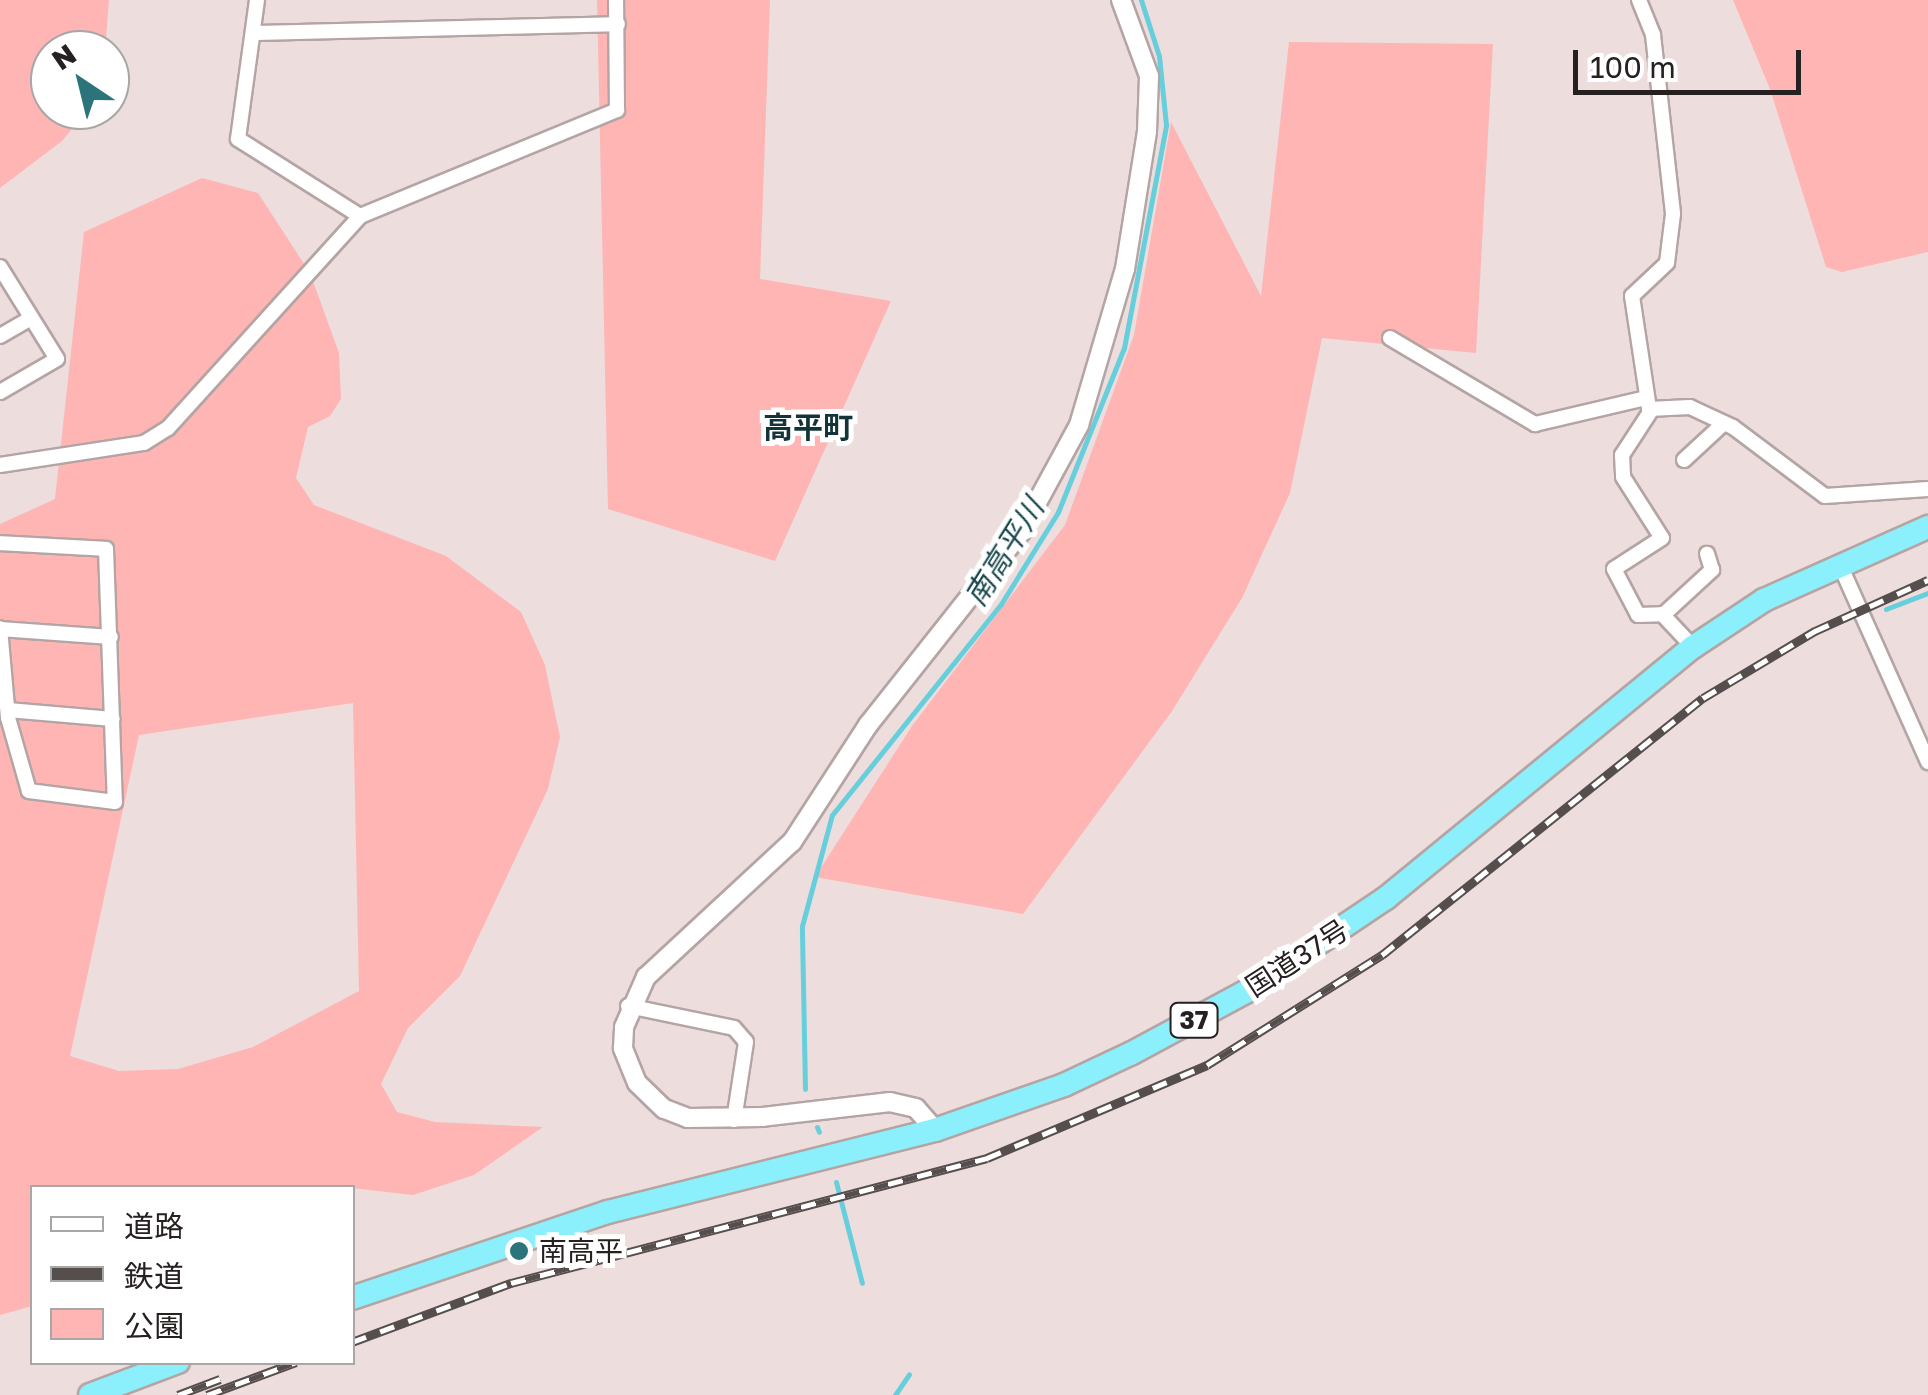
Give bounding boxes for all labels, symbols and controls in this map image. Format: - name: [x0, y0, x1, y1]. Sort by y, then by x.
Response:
- north arrow: [30, 30, 130, 130]
- scale bar: [1578, 30, 1806, 92]
- text: N: [45, 37, 82, 76]
- text: 100 m: [1590, 49, 1676, 85]
- district label: 高平町: [763, 409, 853, 445]
- water label: 南高平川: [957, 492, 1051, 612]
- street label: 国道37号: [1240, 913, 1354, 1003]
- road number: 37: [1169, 1000, 1219, 1040]
- legend: [30, 1185, 355, 1365]
- text: 道路: [124, 1208, 184, 1244]
- place label: 南高平: [539, 1234, 623, 1268]
- marker: 南高平: [508, 1240, 530, 1262]
- text: 鉄道: [124, 1258, 184, 1294]
- text: 公園: [124, 1308, 184, 1344]

